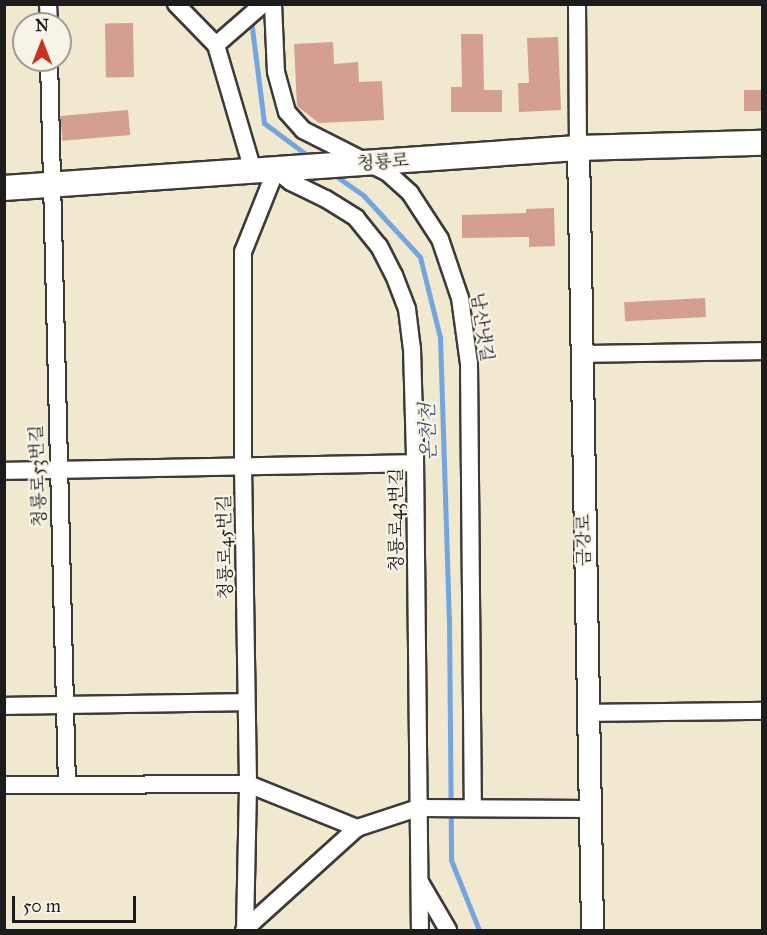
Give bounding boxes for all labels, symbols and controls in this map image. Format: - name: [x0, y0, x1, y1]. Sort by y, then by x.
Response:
- north arrow: [12, 12, 72, 72]
- text: N: [35, 16, 49, 35]
- street label: 청룡로: [356, 149, 410, 175]
- street label: 남산냇길: [466, 291, 498, 363]
- water label: 온천천: [415, 403, 441, 461]
- street label: 청룡로53번길: [25, 424, 51, 528]
- street label: 청룡로43번길: [385, 468, 407, 572]
- street label: 청룡로45번길: [213, 494, 237, 600]
- street label: 금강로: [573, 514, 595, 566]
- scale bar: [15, 884, 140, 922]
- text: 50 m: [23, 895, 61, 917]

